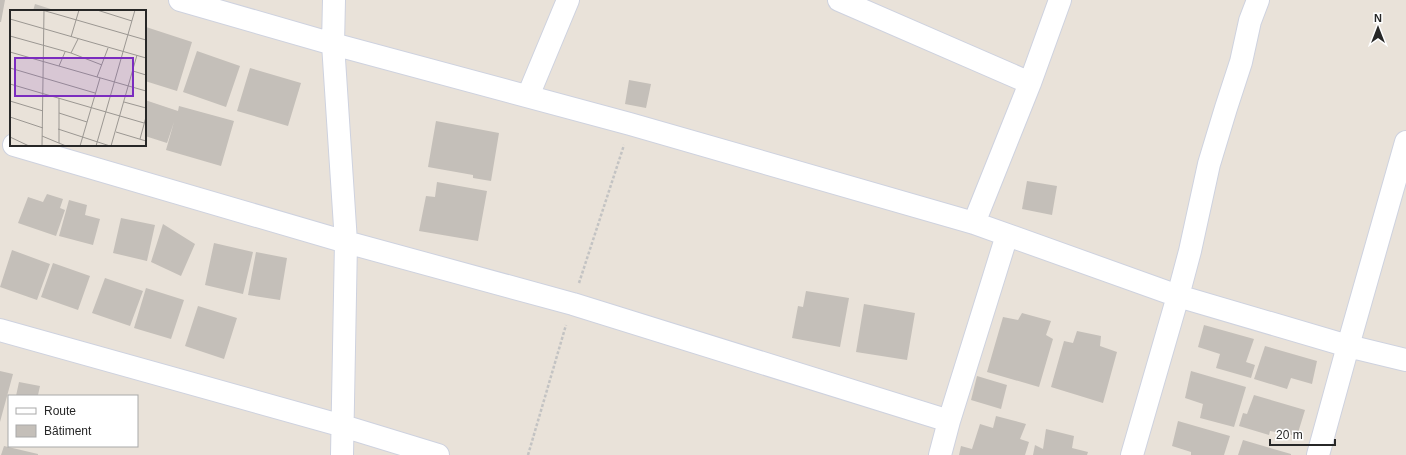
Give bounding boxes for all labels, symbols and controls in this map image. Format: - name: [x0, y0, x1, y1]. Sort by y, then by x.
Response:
- north arrow: [1358, 8, 1398, 48]
- inset map: [10, 10, 146, 146]
- text: N: [1374, 12, 1382, 24]
- legend: [8, 395, 138, 447]
- text: Route: [44, 404, 76, 418]
- scale bar: [1270, 421, 1335, 447]
- text: Bâtiment: [44, 424, 92, 438]
- text: 20 m: [1276, 428, 1303, 442]

